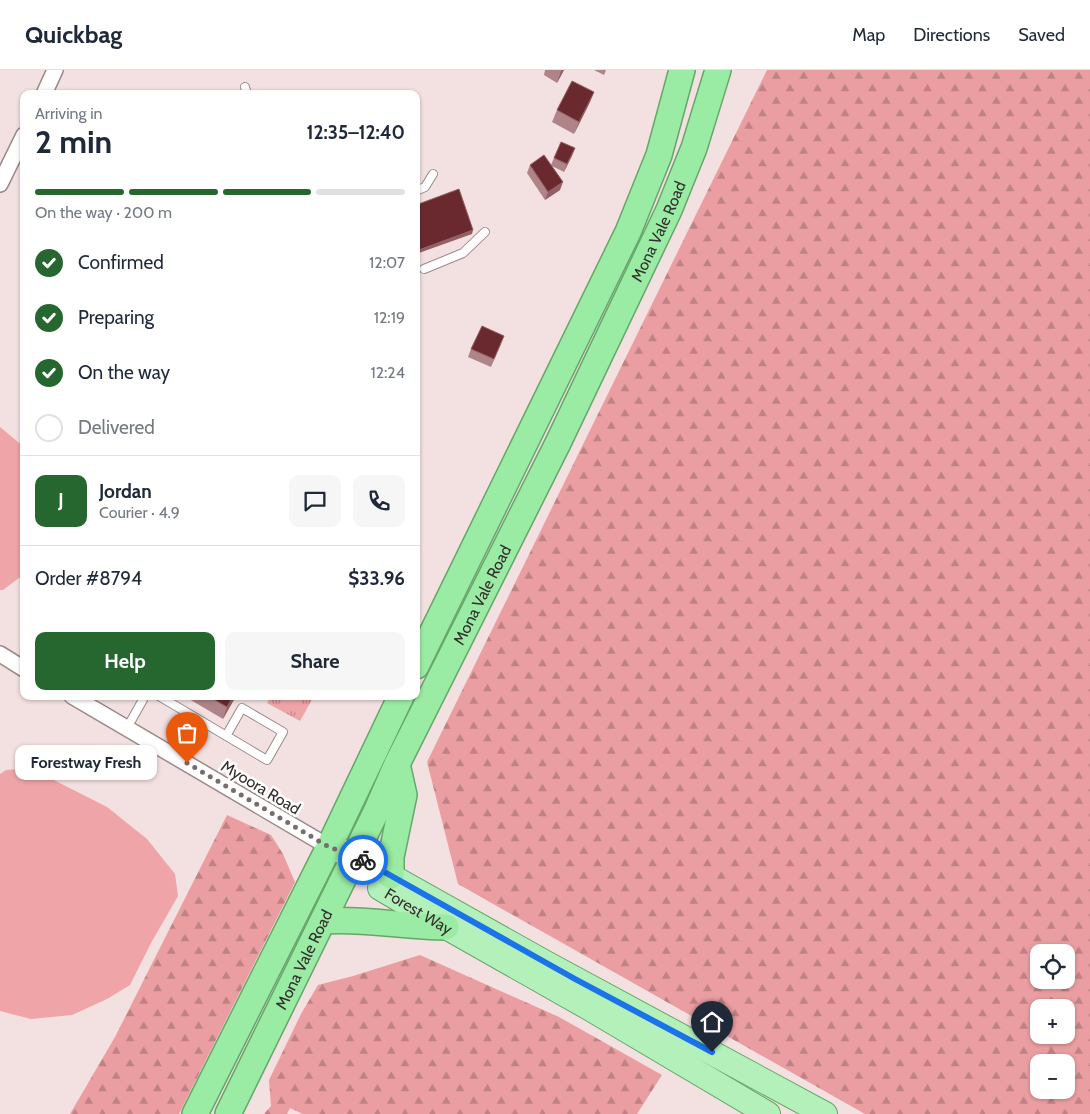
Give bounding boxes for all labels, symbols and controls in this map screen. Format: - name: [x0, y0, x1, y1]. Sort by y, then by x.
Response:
- text: Quickbag: [25, 20, 122, 49]
- text: Map: [852, 24, 885, 46]
- text: Directions: [913, 24, 990, 46]
- text: Saved: [1018, 24, 1065, 46]
- text: Arriving in: [35, 104, 102, 123]
- text: 12:35–12:40: [307, 121, 405, 144]
- text: 2 min: [35, 122, 112, 161]
- street label: Mona Vale Road: [627, 178, 690, 285]
- text: On the way · 200 m: [35, 203, 172, 222]
- icon: check: [35, 249, 63, 277]
- text: Confirmed: [78, 251, 164, 274]
- text: 12:07: [369, 253, 405, 272]
- icon: check: [35, 304, 63, 332]
- text: Preparing: [78, 306, 154, 329]
- text: 12:19: [374, 308, 405, 327]
- icon: check: [35, 359, 63, 387]
- text: On the way: [78, 361, 170, 384]
- text: 12:24: [370, 363, 405, 382]
- text: Delivered: [78, 416, 155, 439]
- button: chat: [289, 475, 341, 527]
- button: phone: [353, 475, 405, 527]
- text: Jordan: [99, 480, 152, 503]
- text: J: [58, 489, 64, 512]
- text: Courier · 4.9: [99, 503, 180, 522]
- street label: Mona Vale Road: [449, 542, 515, 648]
- text: Order #8794: [35, 567, 142, 590]
- text: $33.96: [348, 567, 405, 590]
- button: Help: [35, 632, 215, 690]
- button: Share: [225, 632, 405, 690]
- pin: [166, 712, 208, 763]
- icon: bag: [173, 719, 201, 747]
- callout: Forestway Fresh: [14, 746, 157, 780]
- text: Forestway Fresh: [31, 753, 141, 772]
- street label: Myoora Road: [218, 756, 304, 819]
- courier: [338, 835, 388, 885]
- icon: bike: [349, 846, 377, 874]
- street label: Forest Way: [381, 884, 456, 939]
- street label: Mona Vale Road: [272, 907, 337, 1013]
- map controls: [1030, 944, 1075, 1099]
- button: locate: [1030, 944, 1075, 989]
- button: +: [1030, 999, 1075, 1044]
- pin: [691, 1001, 733, 1052]
- icon: home: [698, 1008, 726, 1036]
- button: −: [1030, 1054, 1075, 1099]

